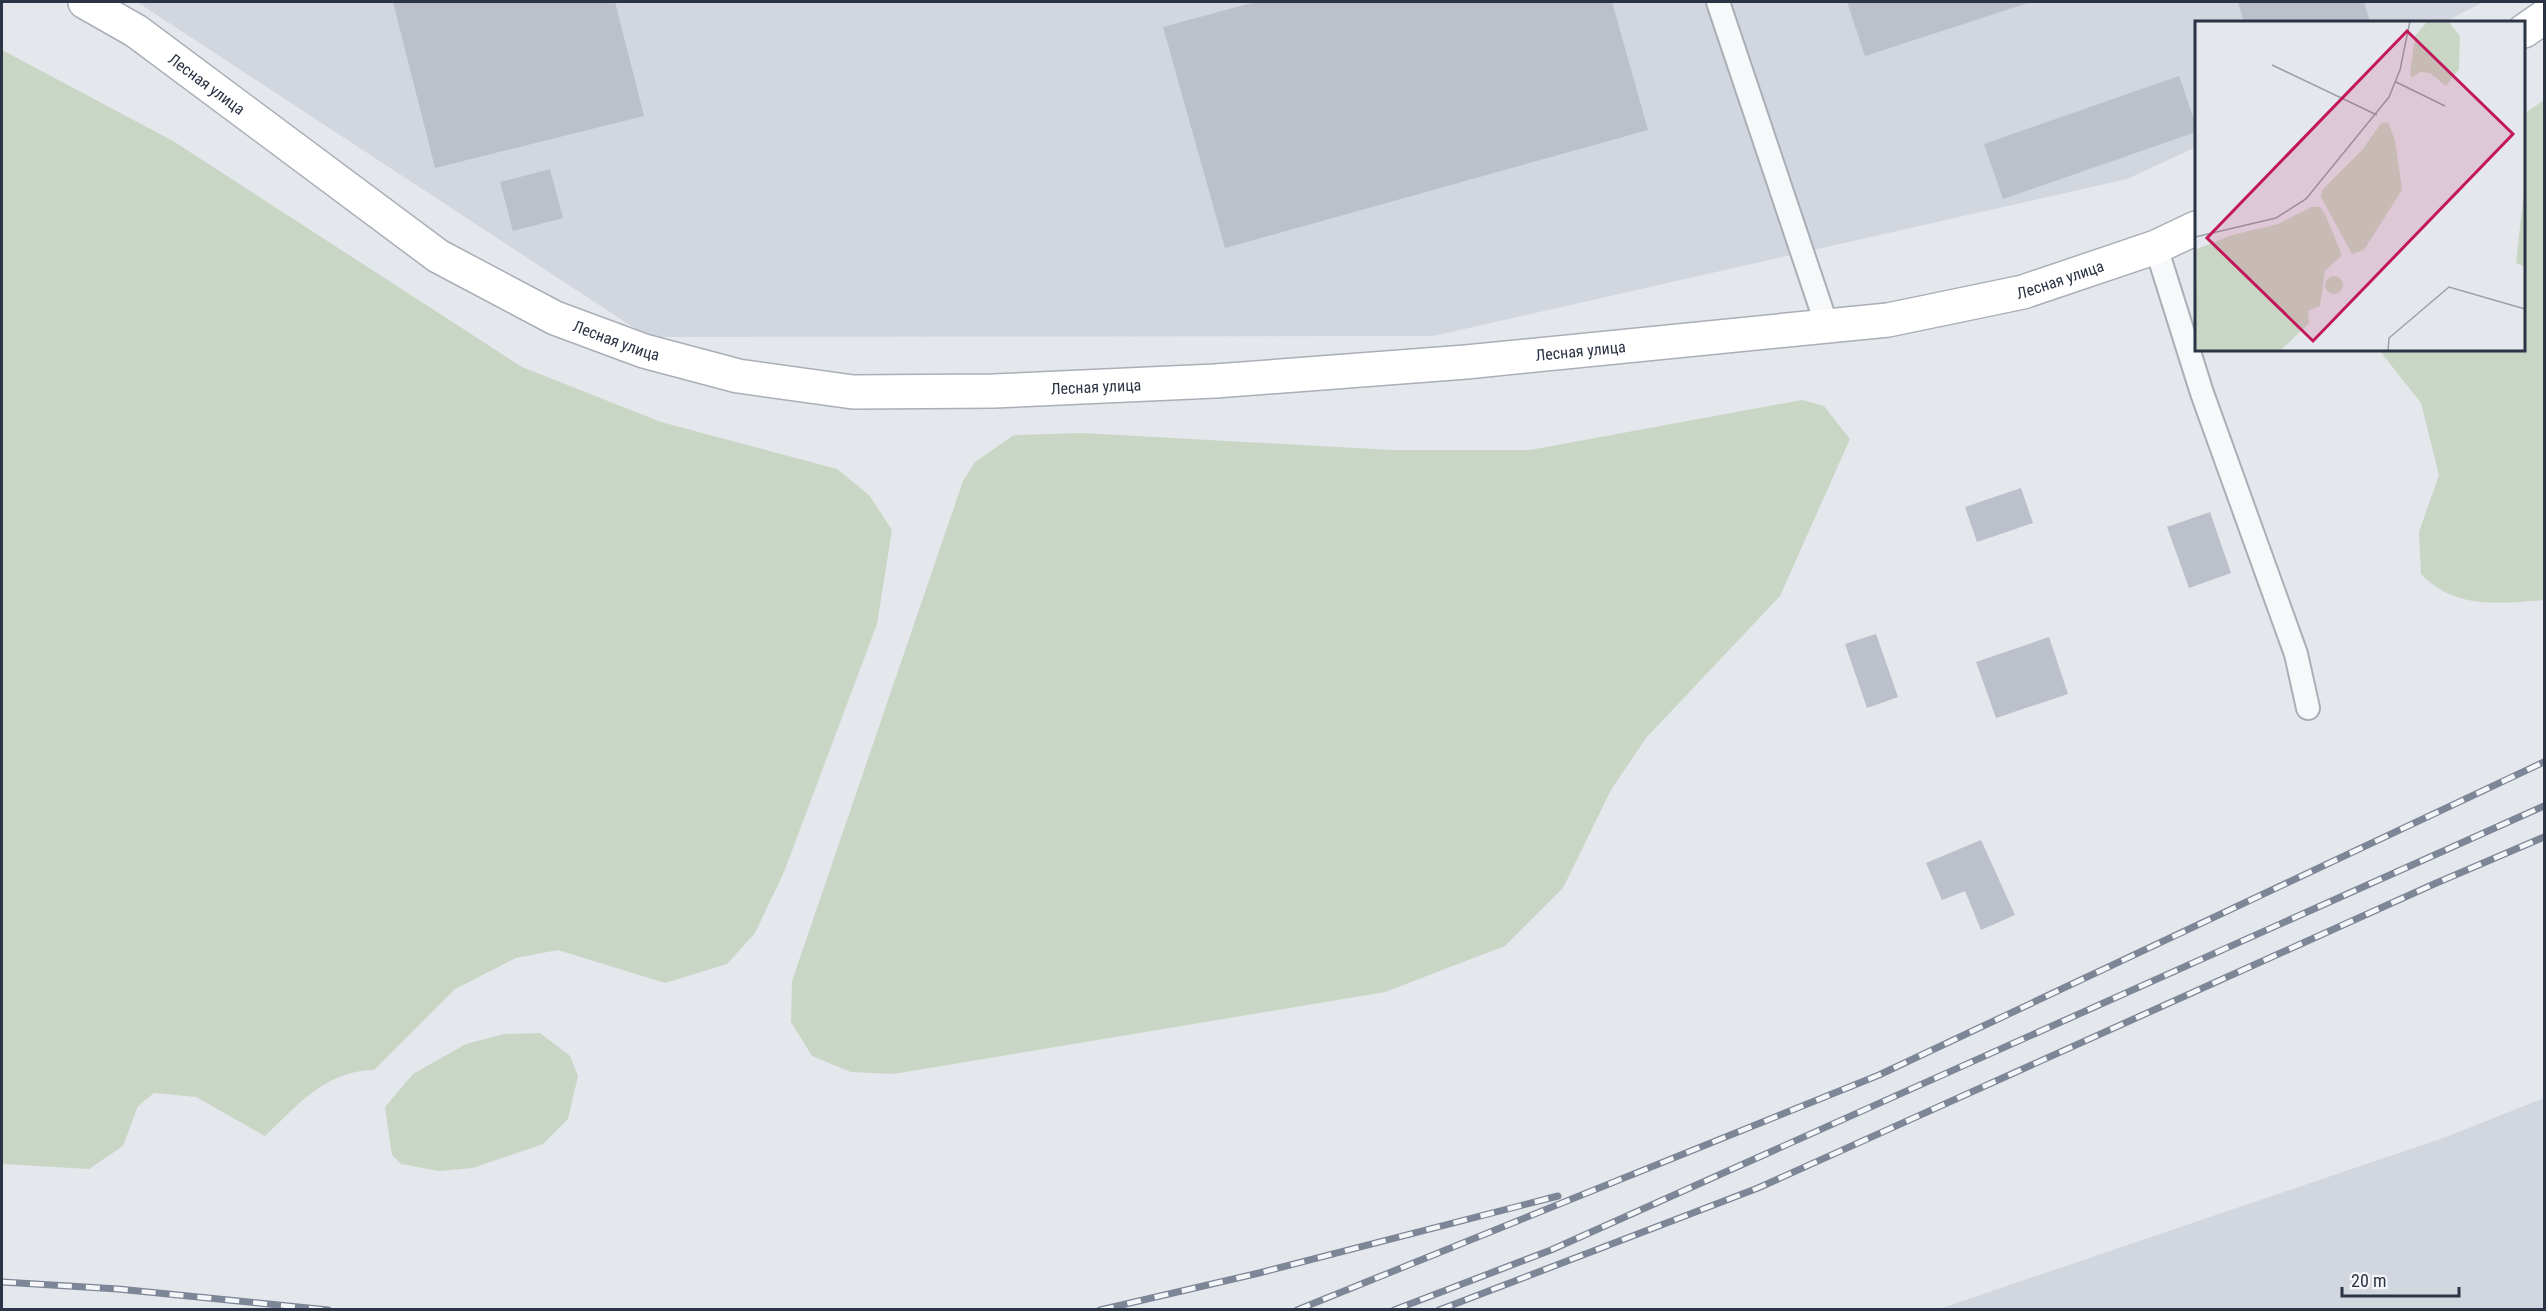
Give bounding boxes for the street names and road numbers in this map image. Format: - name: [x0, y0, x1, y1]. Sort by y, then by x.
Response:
- street label: Лесная улица: [165, 49, 249, 118]
- street label: Лесная улица: [2015, 256, 2106, 303]
- street label: Лесная улица: [570, 316, 662, 364]
- street label: Лесная улица: [1534, 337, 1627, 365]
- street label: Лесная улица: [1050, 375, 1142, 398]

